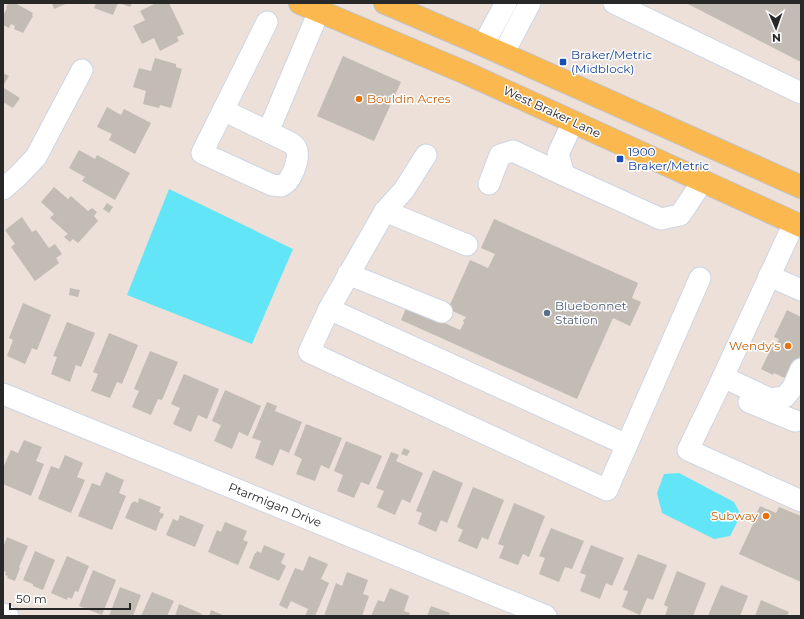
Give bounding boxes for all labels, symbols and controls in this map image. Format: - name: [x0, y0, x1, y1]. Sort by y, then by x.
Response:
- north arrow: [756, 8, 796, 48]
- text: N: [772, 31, 781, 45]
- place label: Braker/Metric (Midblock): [571, 47, 653, 76]
- marker: Braker/Metric (Midblock): [558, 57, 568, 67]
- street label: West Braker Lane: [501, 82, 603, 141]
- place label: Bouldin Acres: [367, 91, 451, 106]
- marker: Bouldin Acres: [354, 94, 364, 104]
- place label: 1900 Braker/Metric: [628, 144, 710, 173]
- marker: 1900 Braker/Metric: [615, 154, 625, 164]
- place label: Bluebonnet Station: [555, 298, 627, 327]
- marker: Bluebonnet Station: [542, 308, 552, 318]
- place label: Wendy's: [729, 338, 780, 353]
- marker: Wendy's: [783, 341, 793, 351]
- street label: Ptarmigan Drive: [226, 479, 324, 530]
- place label: Subway: [711, 508, 758, 523]
- marker: Subway: [761, 511, 771, 521]
- scale bar: [10, 585, 130, 611]
- text: 50 m: [16, 591, 47, 606]

